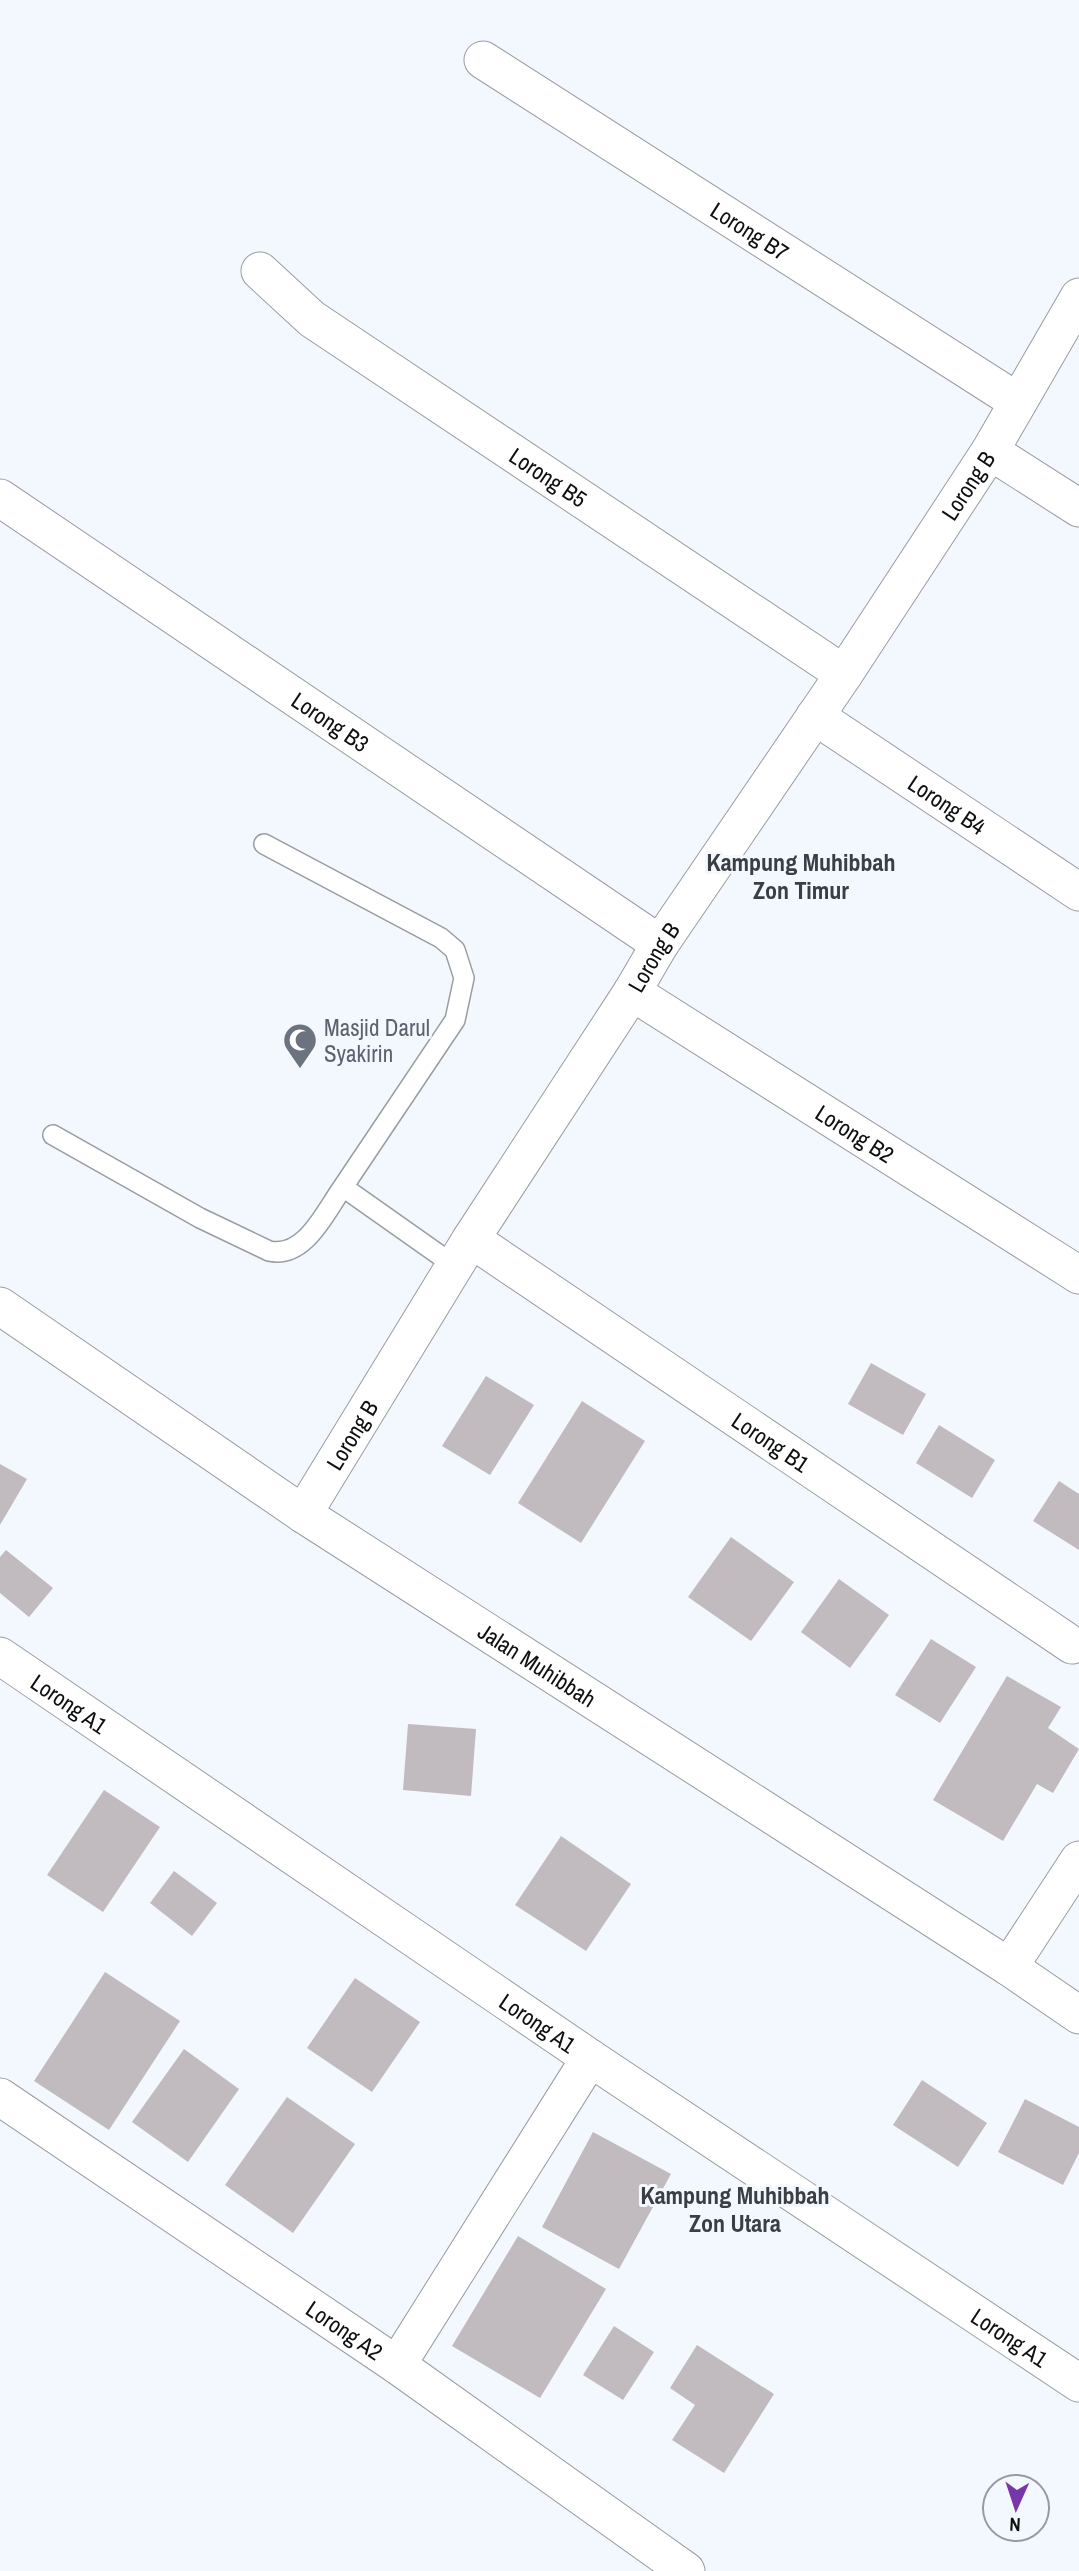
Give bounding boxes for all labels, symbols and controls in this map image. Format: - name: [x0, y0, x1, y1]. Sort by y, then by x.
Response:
- street label: Lorong B7: [705, 194, 795, 267]
- street label: Lorong B5: [504, 440, 593, 514]
- street label: Lorong B: [934, 445, 1002, 526]
- street label: Lorong B3: [286, 684, 375, 759]
- street label: Lorong B4: [902, 767, 993, 842]
- district label: Kampung Muhibbah Zon Timur: [706, 846, 896, 906]
- street label: Lorong B: [620, 916, 686, 998]
- place label: Masjid Darul Syakirin: [324, 1012, 430, 1069]
- mosque icon: Masjid Darul Syakirin: [281, 1021, 319, 1070]
- street label: Lorong B2: [810, 1097, 900, 1170]
- street label: Lorong B: [318, 1394, 385, 1475]
- street label: Lorong B1: [726, 1404, 816, 1479]
- street label: Jalan Muhibbah: [472, 1615, 602, 1714]
- street label: Lorong A1: [25, 1666, 114, 1741]
- street label: Lorong A1: [494, 1986, 583, 2060]
- district label: Kampung Muhibbah Zon Utara: [640, 2179, 830, 2239]
- street label: Lorong A2: [300, 2293, 389, 2367]
- street label: Lorong A1: [965, 2300, 1055, 2374]
- north arrow: [981, 2473, 1051, 2543]
- text: N: [1009, 2512, 1021, 2538]

